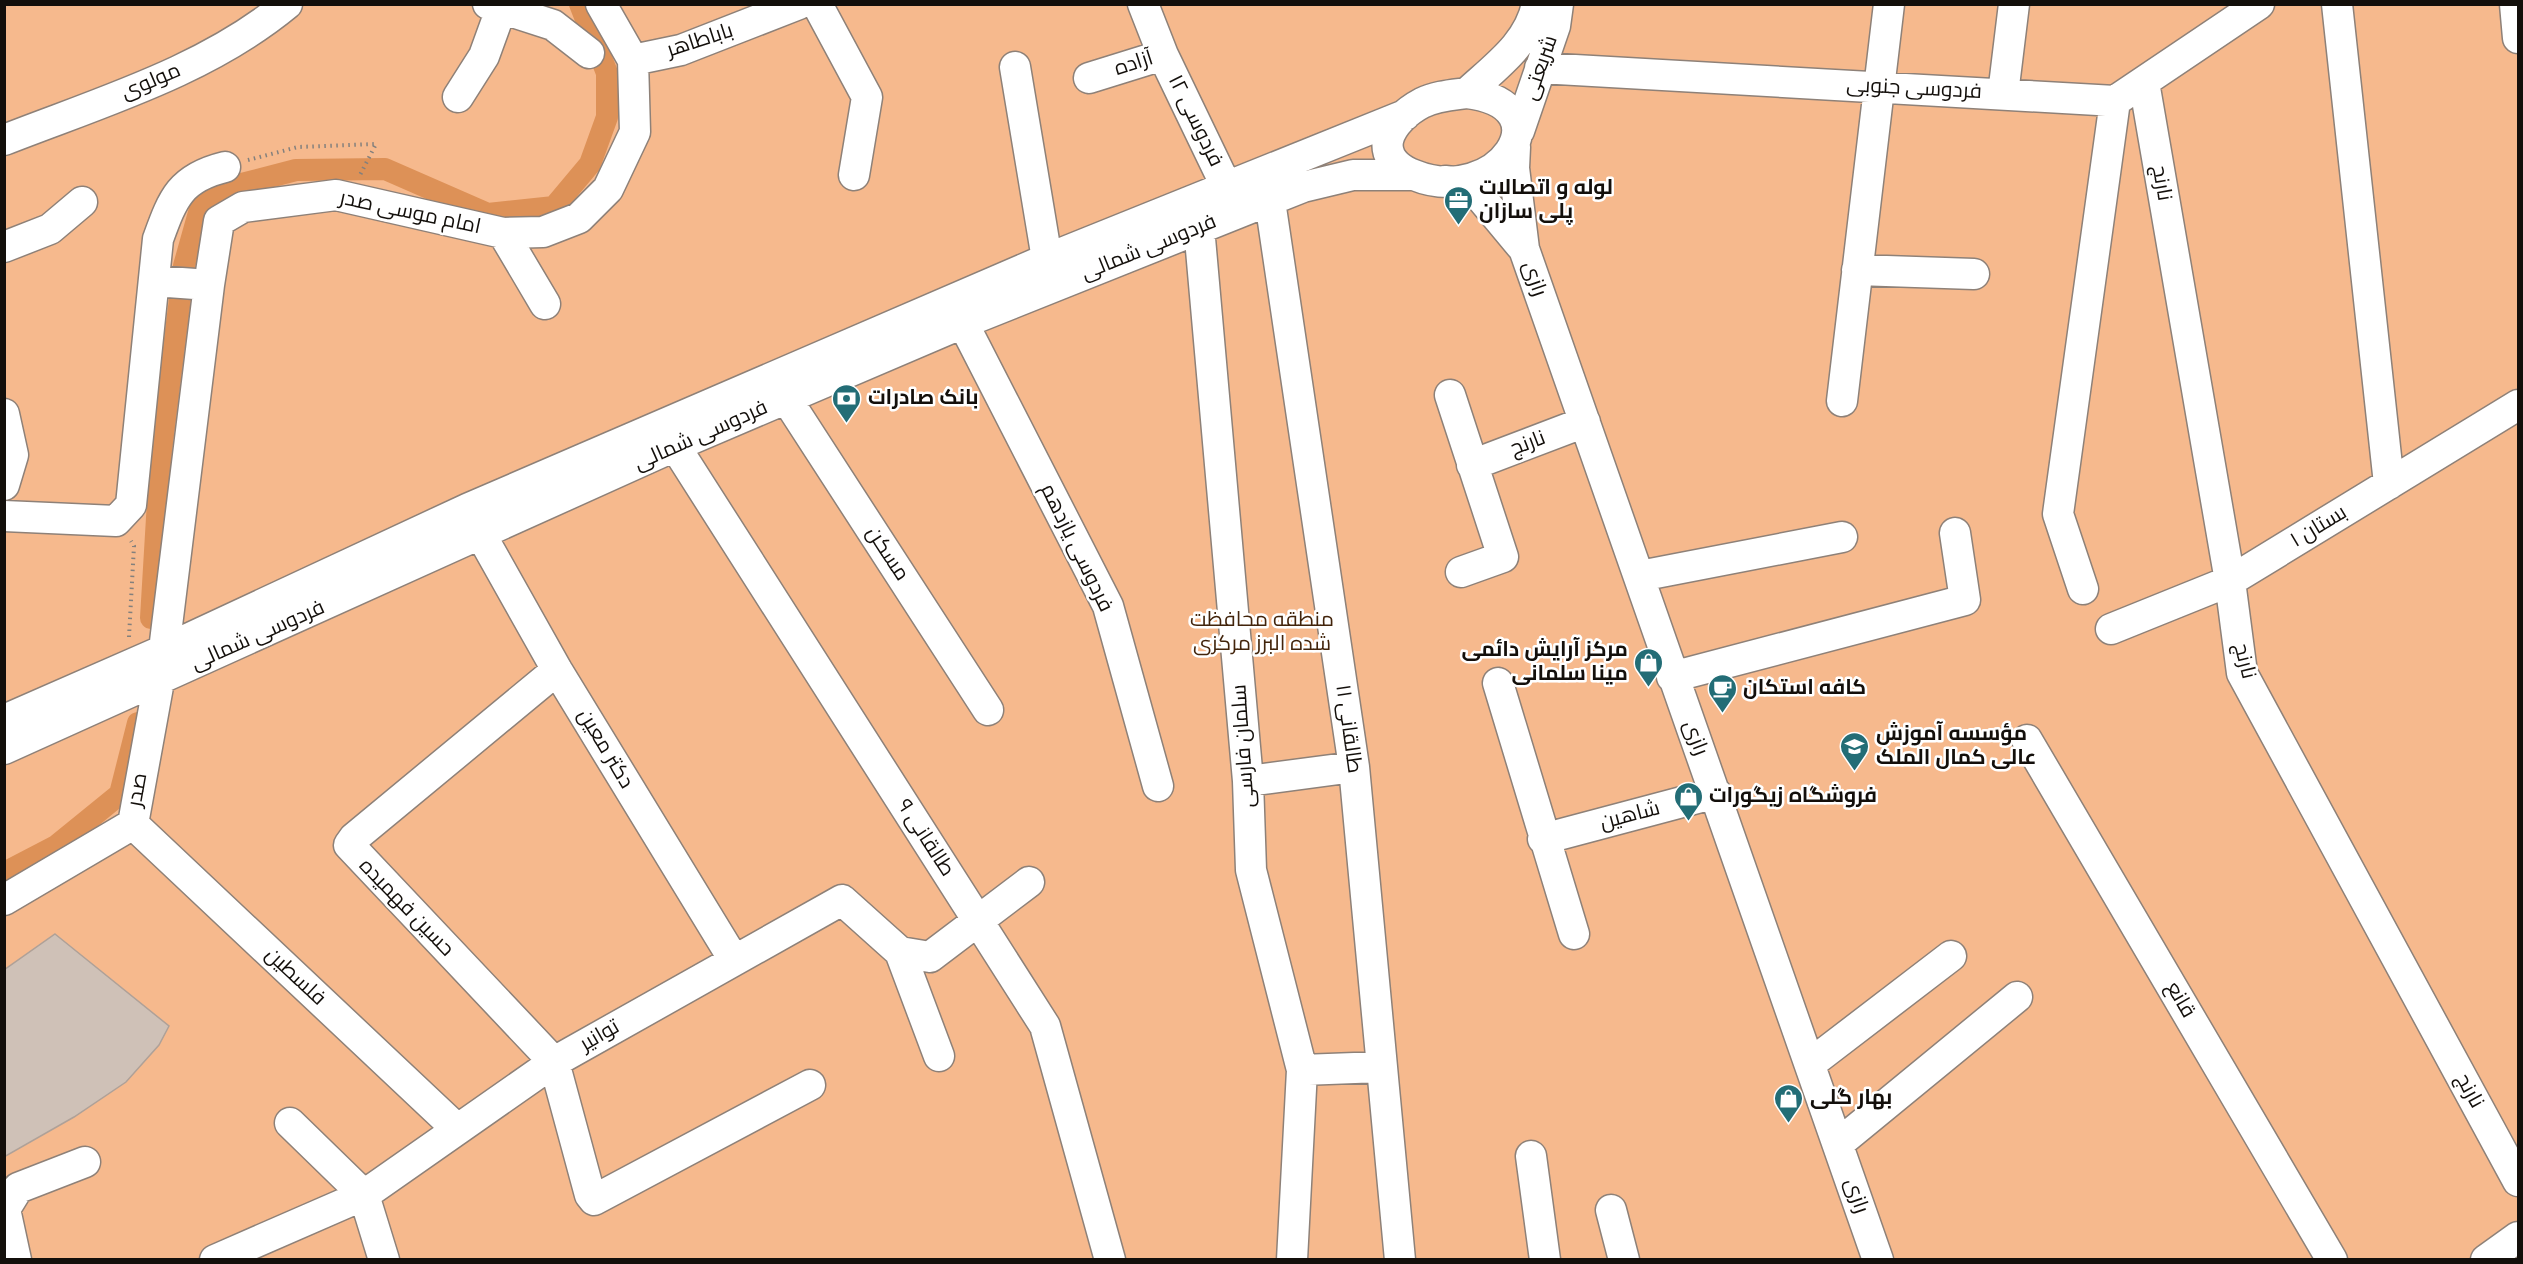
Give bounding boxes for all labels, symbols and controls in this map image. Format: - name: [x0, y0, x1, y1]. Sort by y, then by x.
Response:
- street label: باباطاهر: [662, 18, 737, 65]
- street label: شریعتی: [1517, 32, 1565, 104]
- street label: آزاده: [1111, 45, 1157, 83]
- street label: مولوی: [117, 57, 185, 107]
- street label: فردوسی ۱۲: [1161, 71, 1229, 171]
- street label: فردوسی جنوبی: [1846, 72, 1982, 106]
- street label: نارنج: [2145, 163, 2177, 203]
- place label: لوله و اتصالات پلی سازان: [1479, 175, 1613, 226]
- office icon: لوله و اتصالات پلی سازان: [1442, 184, 1474, 226]
- street label: امام موسی صدر: [336, 185, 483, 241]
- street label: فردوسی شمالی: [1077, 209, 1221, 287]
- street label: رازی: [1515, 258, 1553, 300]
- bank icon: بانک صادرات: [831, 382, 863, 424]
- place label: بانک صادرات: [868, 385, 979, 412]
- street label: فردوسی شمالی: [630, 394, 772, 478]
- street label: نارنج: [1506, 425, 1550, 463]
- street label: فردوسی یازدهم: [1033, 479, 1119, 617]
- street label: بستان ۱: [2286, 500, 2352, 554]
- street label: مسکن: [859, 521, 915, 587]
- street label: فردوسی شمالی: [187, 594, 329, 678]
- park label: منطقه محافظت شده البرز مرکزی: [1190, 607, 1334, 658]
- place label: مرکز آرایش دائمی مینا سلمانی: [1461, 637, 1628, 688]
- street label: نارنج: [2227, 640, 2261, 682]
- shop icon: مرکز آرایش دائمی مینا سلمانی: [1633, 646, 1665, 688]
- cafe icon: کافه استکان: [1706, 672, 1738, 714]
- place label: کافه استکان: [1743, 675, 1866, 702]
- street label: سلمان فارسی: [1226, 683, 1262, 809]
- street label: طالقانی ۱۱: [1328, 683, 1368, 775]
- street label: دکتر معین: [571, 704, 639, 794]
- street label: رازی: [1676, 717, 1714, 759]
- place label: مؤسسه آموزش عالی کمال الملک: [1876, 721, 2036, 772]
- school or university icon: مؤسسه آموزش عالی کمال الملک: [1839, 730, 1871, 772]
- street label: صدر: [122, 771, 154, 810]
- shop icon: فروشگاه زیگورات: [1672, 780, 1704, 822]
- place label: فروشگاه زیگورات: [1709, 783, 1877, 810]
- street label: طالقانی ۹: [890, 794, 960, 882]
- street label: شاهین: [1597, 795, 1663, 837]
- street label: حسین فهمیده: [353, 853, 459, 963]
- street label: فلسطین: [259, 942, 331, 1012]
- street label: قانع: [2159, 977, 2201, 1023]
- street label: توانیر: [574, 1014, 625, 1059]
- street label: نارنج: [2448, 1069, 2490, 1113]
- shop icon: بهار گلی: [1773, 1082, 1805, 1124]
- place label: بهار گلی: [1810, 1085, 1892, 1112]
- street label: رازی: [1837, 1175, 1875, 1217]

